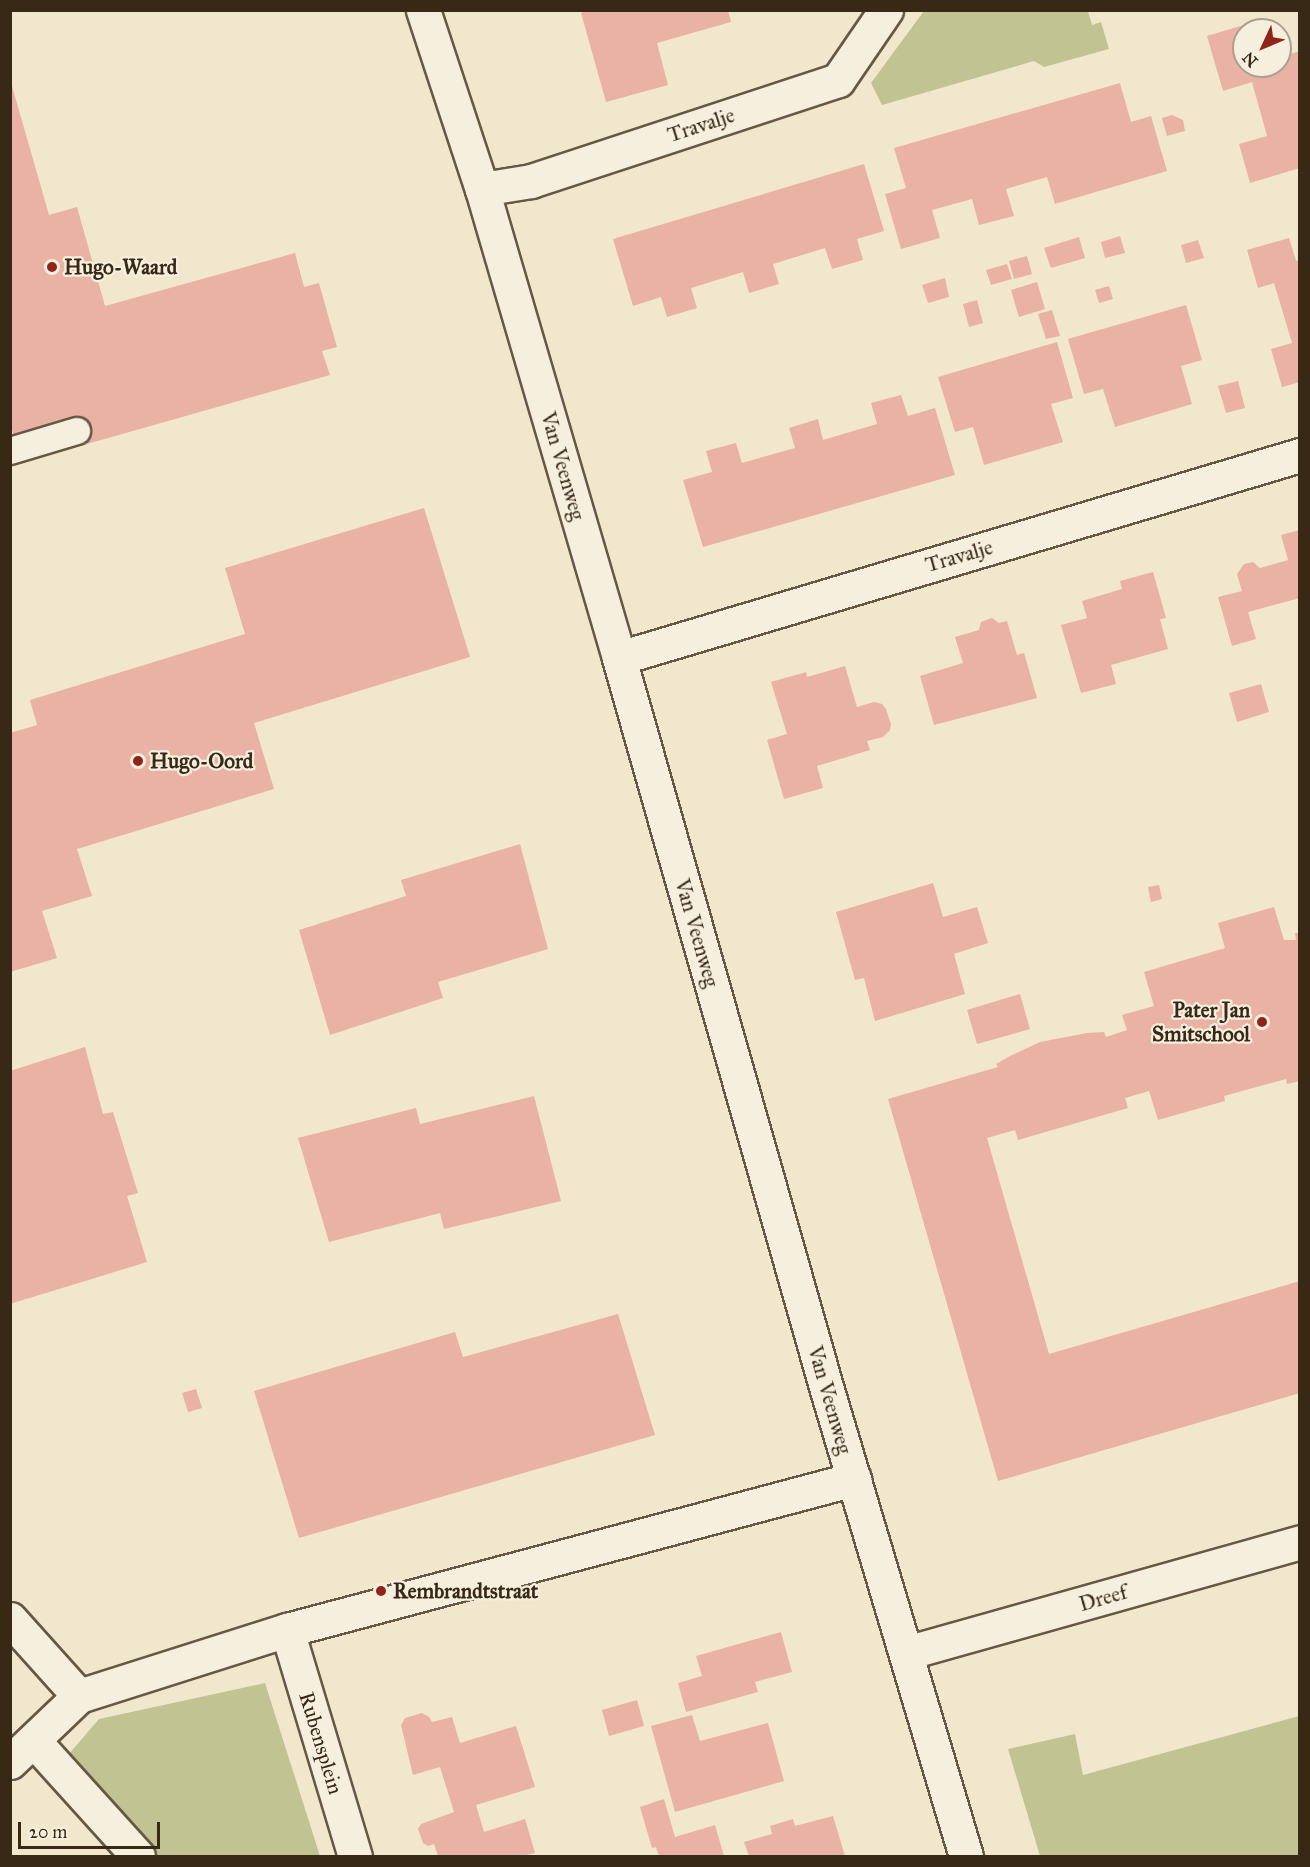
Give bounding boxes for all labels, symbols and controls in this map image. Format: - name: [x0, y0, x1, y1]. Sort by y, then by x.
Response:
- north arrow: [1232, 18, 1292, 78]
- text: N: [1239, 48, 1262, 71]
- street label: Travalje: [664, 102, 738, 148]
- place label: Hugo-Waard: [64, 254, 177, 280]
- marker: Hugo-Waard: [45, 260, 59, 274]
- street label: Van Veenweg: [536, 409, 590, 523]
- street label: Travalje: [922, 534, 996, 578]
- place label: Hugo-Oord: [150, 748, 253, 774]
- marker: Hugo-Oord: [131, 754, 145, 768]
- street label: Van Veenweg: [670, 876, 724, 990]
- place label: Pater Jan Smitschool: [1152, 997, 1250, 1047]
- marker: Pater Jan Smitschool: [1255, 1015, 1269, 1029]
- street label: Van Veenweg: [803, 1343, 857, 1457]
- place label: Rembrandtstraat: [393, 1578, 538, 1604]
- street label: Dreef: [1076, 1579, 1130, 1617]
- marker: Rembrandtstraat: [374, 1584, 388, 1598]
- street label: Rubensplein: [294, 1689, 348, 1797]
- scale bar: [21, 1810, 164, 1848]
- text: 20 m: [29, 1821, 67, 1843]

